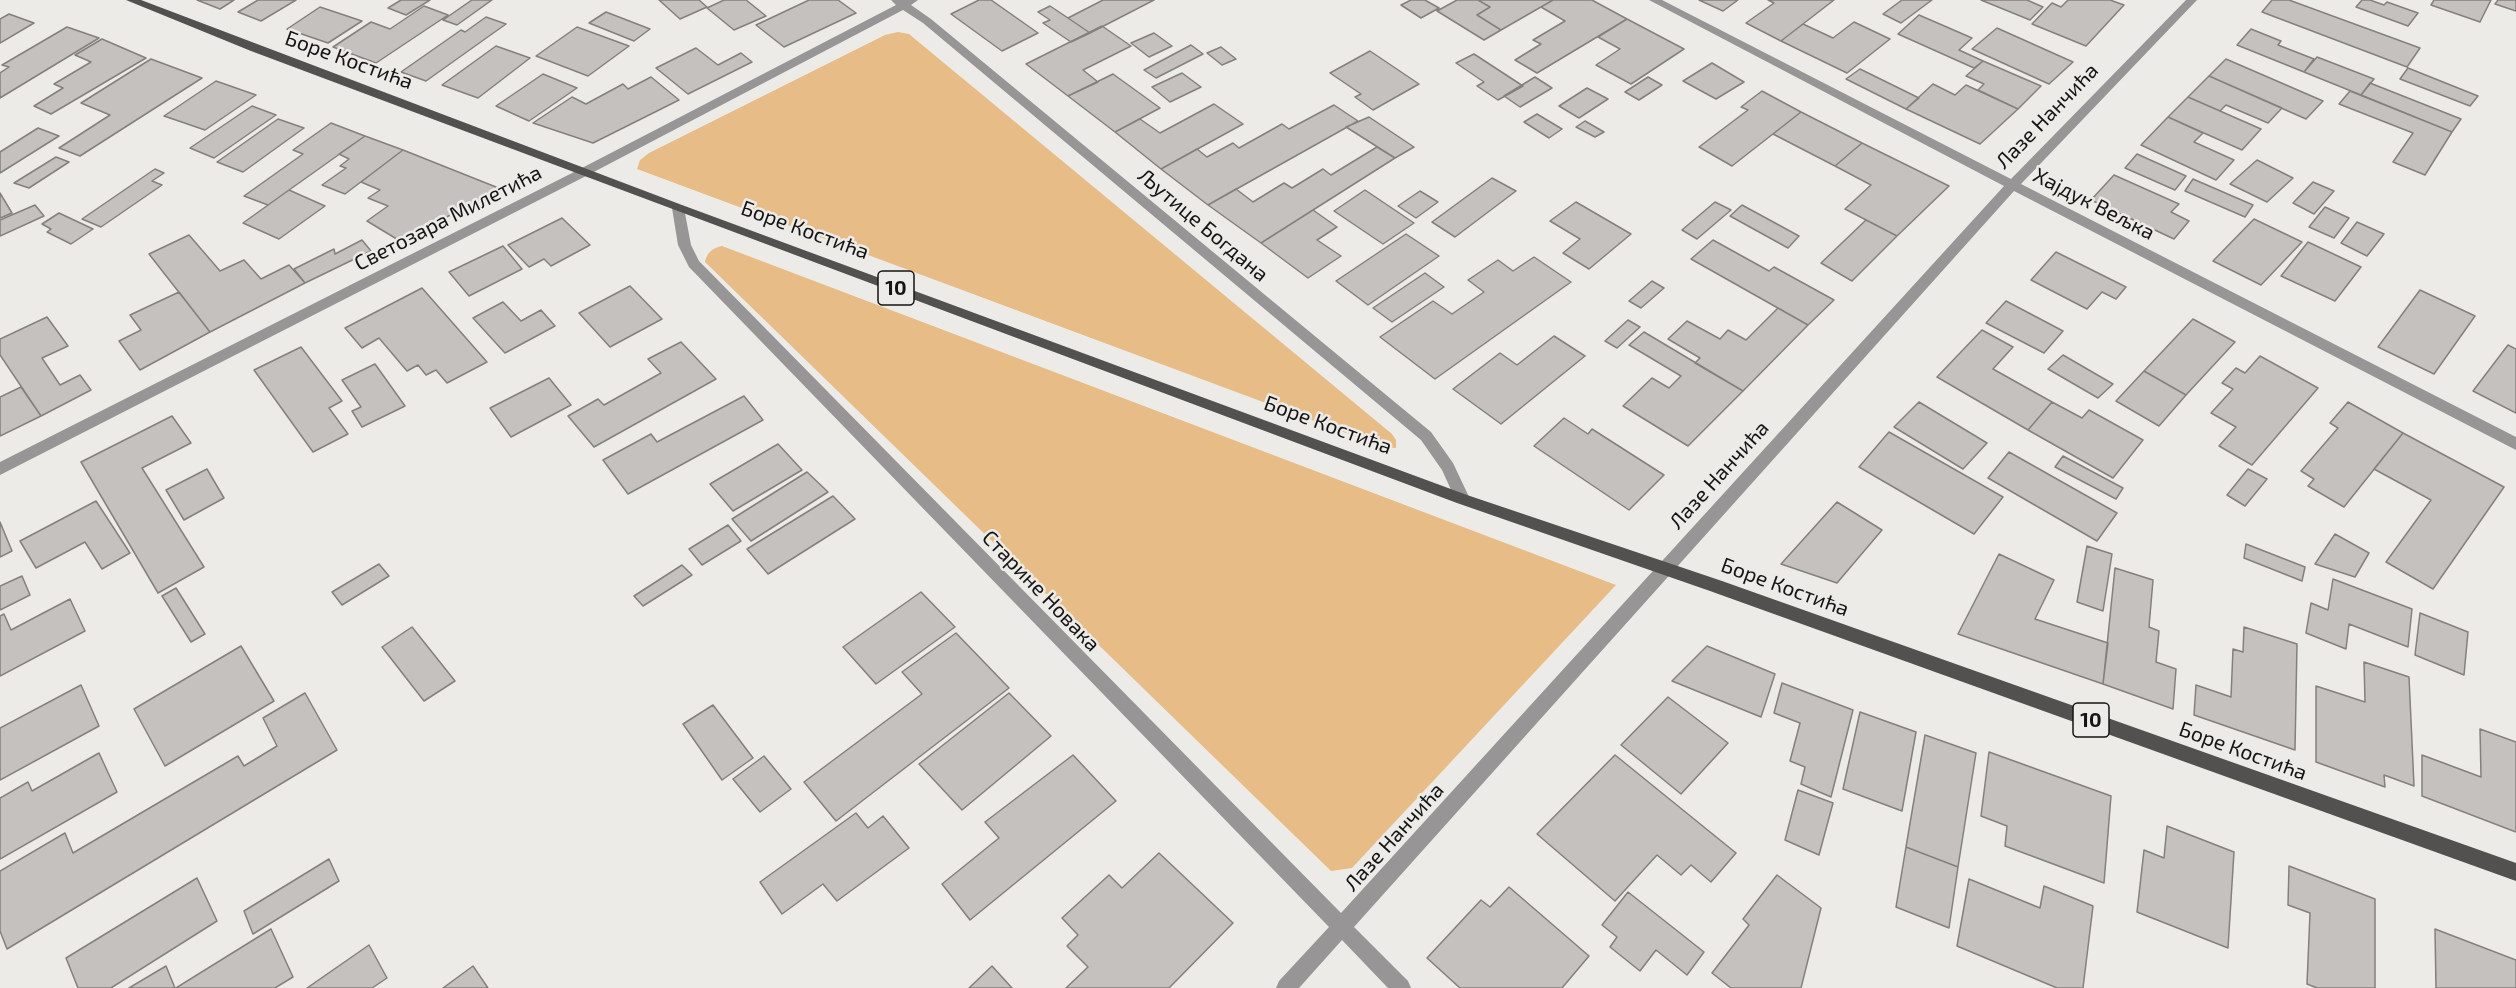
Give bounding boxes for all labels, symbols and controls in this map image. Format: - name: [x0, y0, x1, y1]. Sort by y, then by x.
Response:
- street label: Боре Костића: [282, 25, 416, 95]
- street label: Лазе Нанчића: [1990, 58, 2104, 174]
- street label: Светозара Милетића: [350, 160, 546, 276]
- street label: Љутице Богдана: [1133, 163, 1273, 287]
- street label: Хајдук Вељка: [2029, 163, 2159, 245]
- street label: Боре Костића: [738, 195, 872, 265]
- road number: 10: [878, 271, 914, 305]
- street label: Боре Костића: [1261, 390, 1395, 460]
- street label: Лазе Нанчића: [1664, 416, 1774, 534]
- street label: Старине Новака: [977, 525, 1105, 657]
- street label: Боре Костића: [1718, 552, 1852, 622]
- road number: 10: [2073, 703, 2109, 737]
- street label: Боре Костића: [2176, 716, 2310, 786]
- street label: Лазе Нанчића: [1339, 778, 1449, 896]

